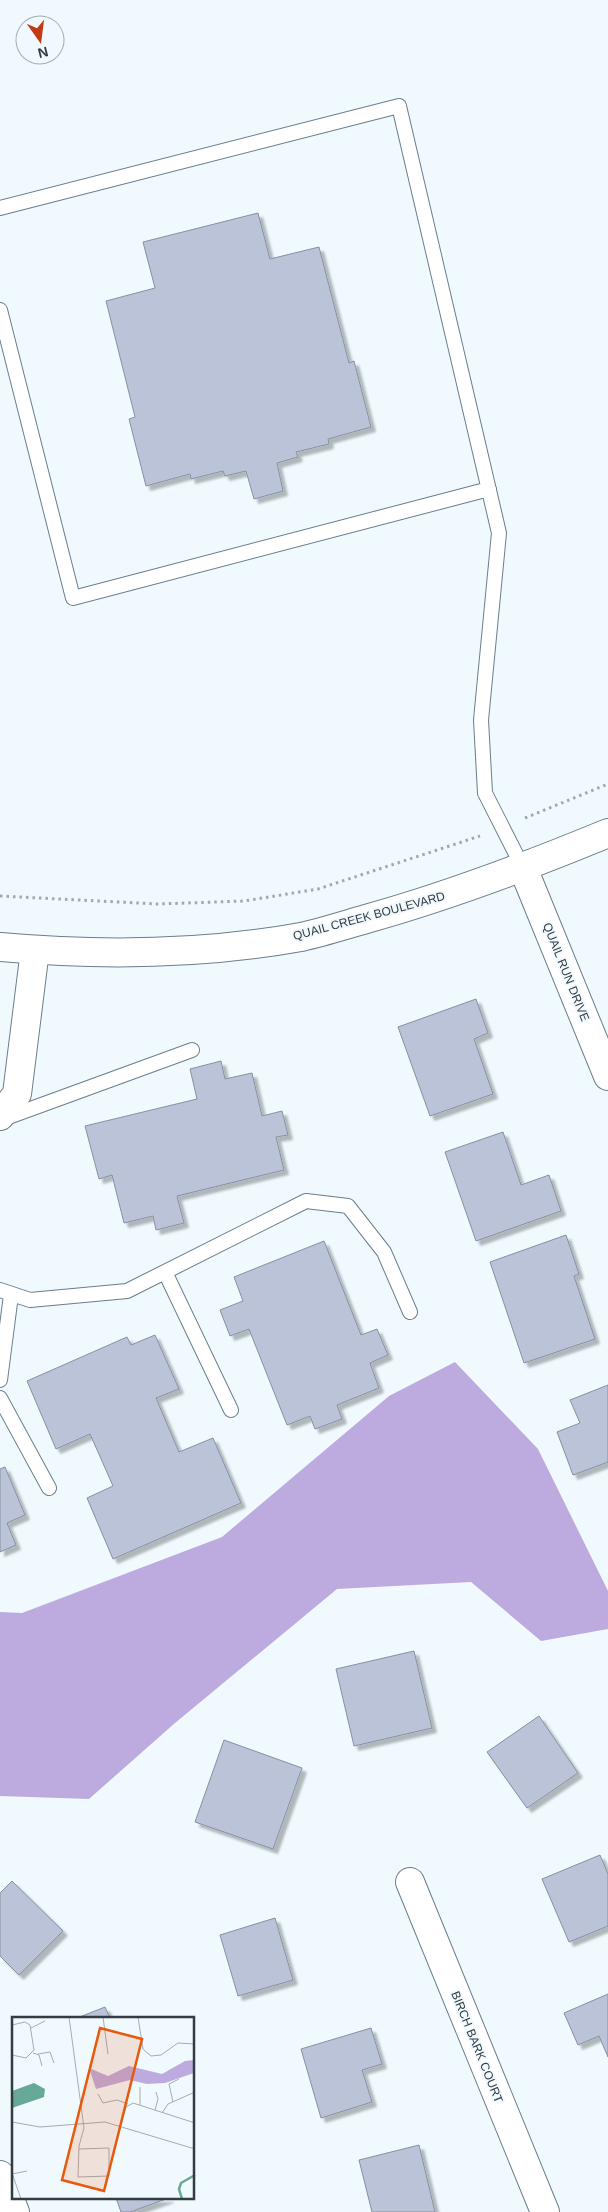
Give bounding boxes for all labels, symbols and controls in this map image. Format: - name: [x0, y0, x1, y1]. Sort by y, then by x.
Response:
- north arrow: [15, 15, 65, 65]
- text: N: [36, 44, 50, 62]
- street label: QUAIL CREEK BOULEVARD: [291, 889, 447, 943]
- street label: QUAIL RUN DRIVE: [540, 921, 592, 1023]
- street label: BIRCH BARK COURT: [448, 1989, 506, 2105]
- inset map: [12, 2017, 195, 2200]

